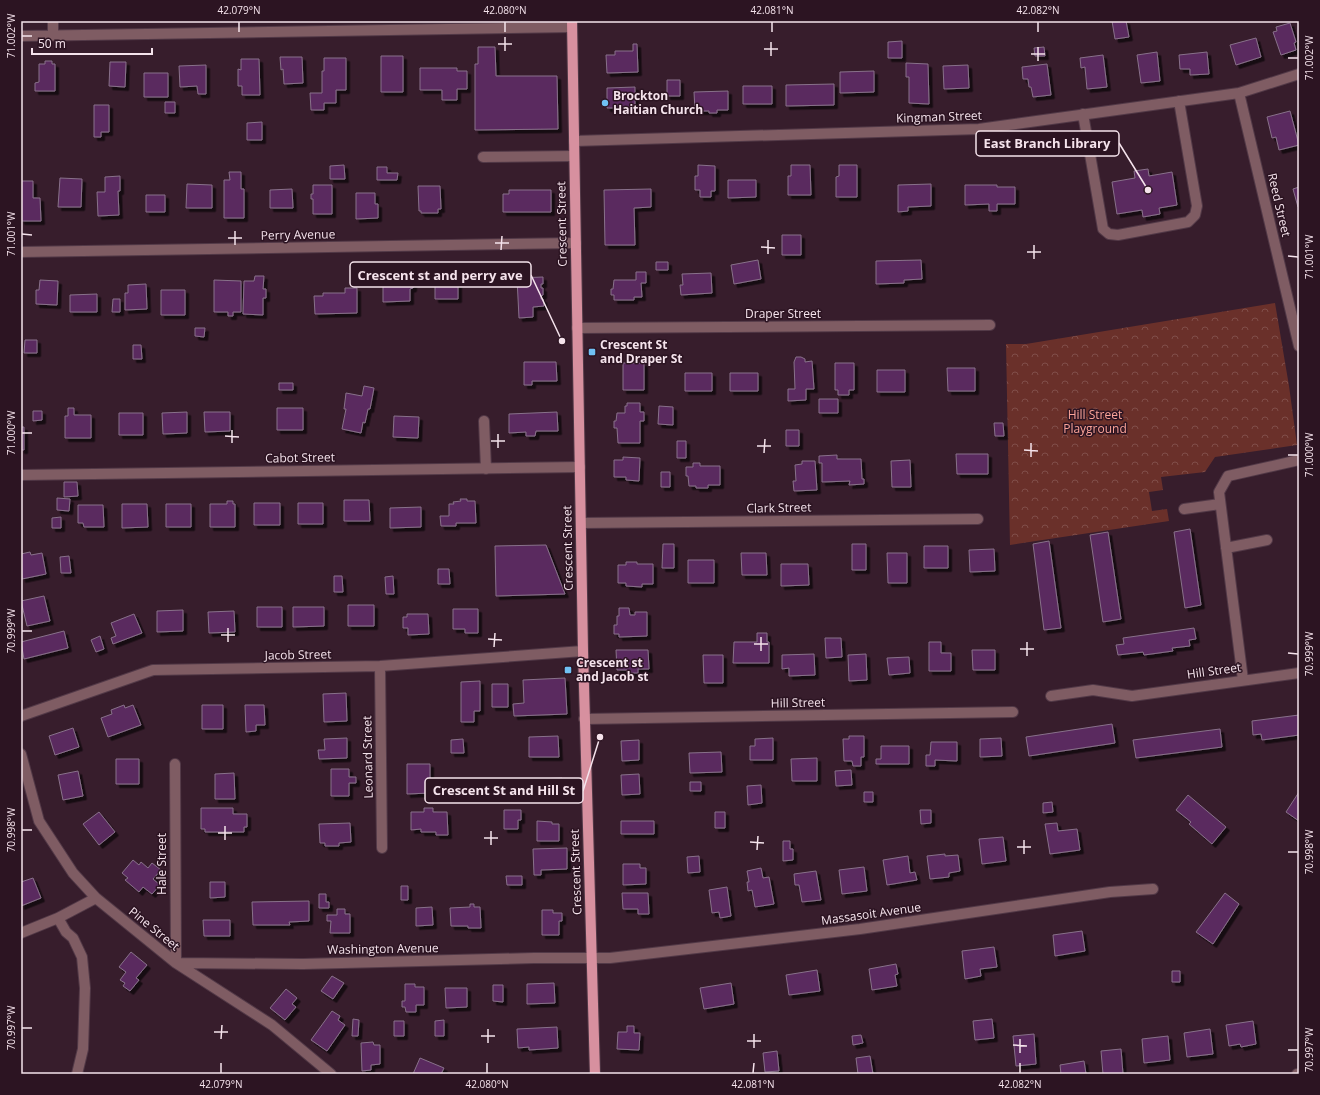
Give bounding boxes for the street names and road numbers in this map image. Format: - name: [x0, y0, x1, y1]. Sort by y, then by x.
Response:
- street label: Kingman Street: [896, 107, 982, 126]
- street label: Reed Street: [1264, 171, 1295, 238]
- street label: Crescent Street: [552, 181, 571, 267]
- street label: Perry Avenue: [261, 225, 336, 244]
- street label: Draper Street: [745, 305, 821, 322]
- street label: Cabot Street: [265, 448, 335, 467]
- street label: Clark Street: [746, 498, 812, 517]
- street label: Crescent Street: [558, 505, 577, 591]
- street label: Jacob Street: [263, 645, 332, 664]
- street label: Hill Street: [1186, 658, 1242, 683]
- street label: Hill Street: [771, 694, 825, 711]
- street label: Leonard Street: [358, 715, 377, 799]
- street label: Crescent Street: [566, 829, 585, 915]
- street label: Hale Street: [153, 833, 170, 895]
- street label: Massasoit Avenue: [820, 898, 922, 929]
- street label: Pine Street: [125, 903, 183, 954]
- street label: Washington Avenue: [327, 939, 439, 958]

